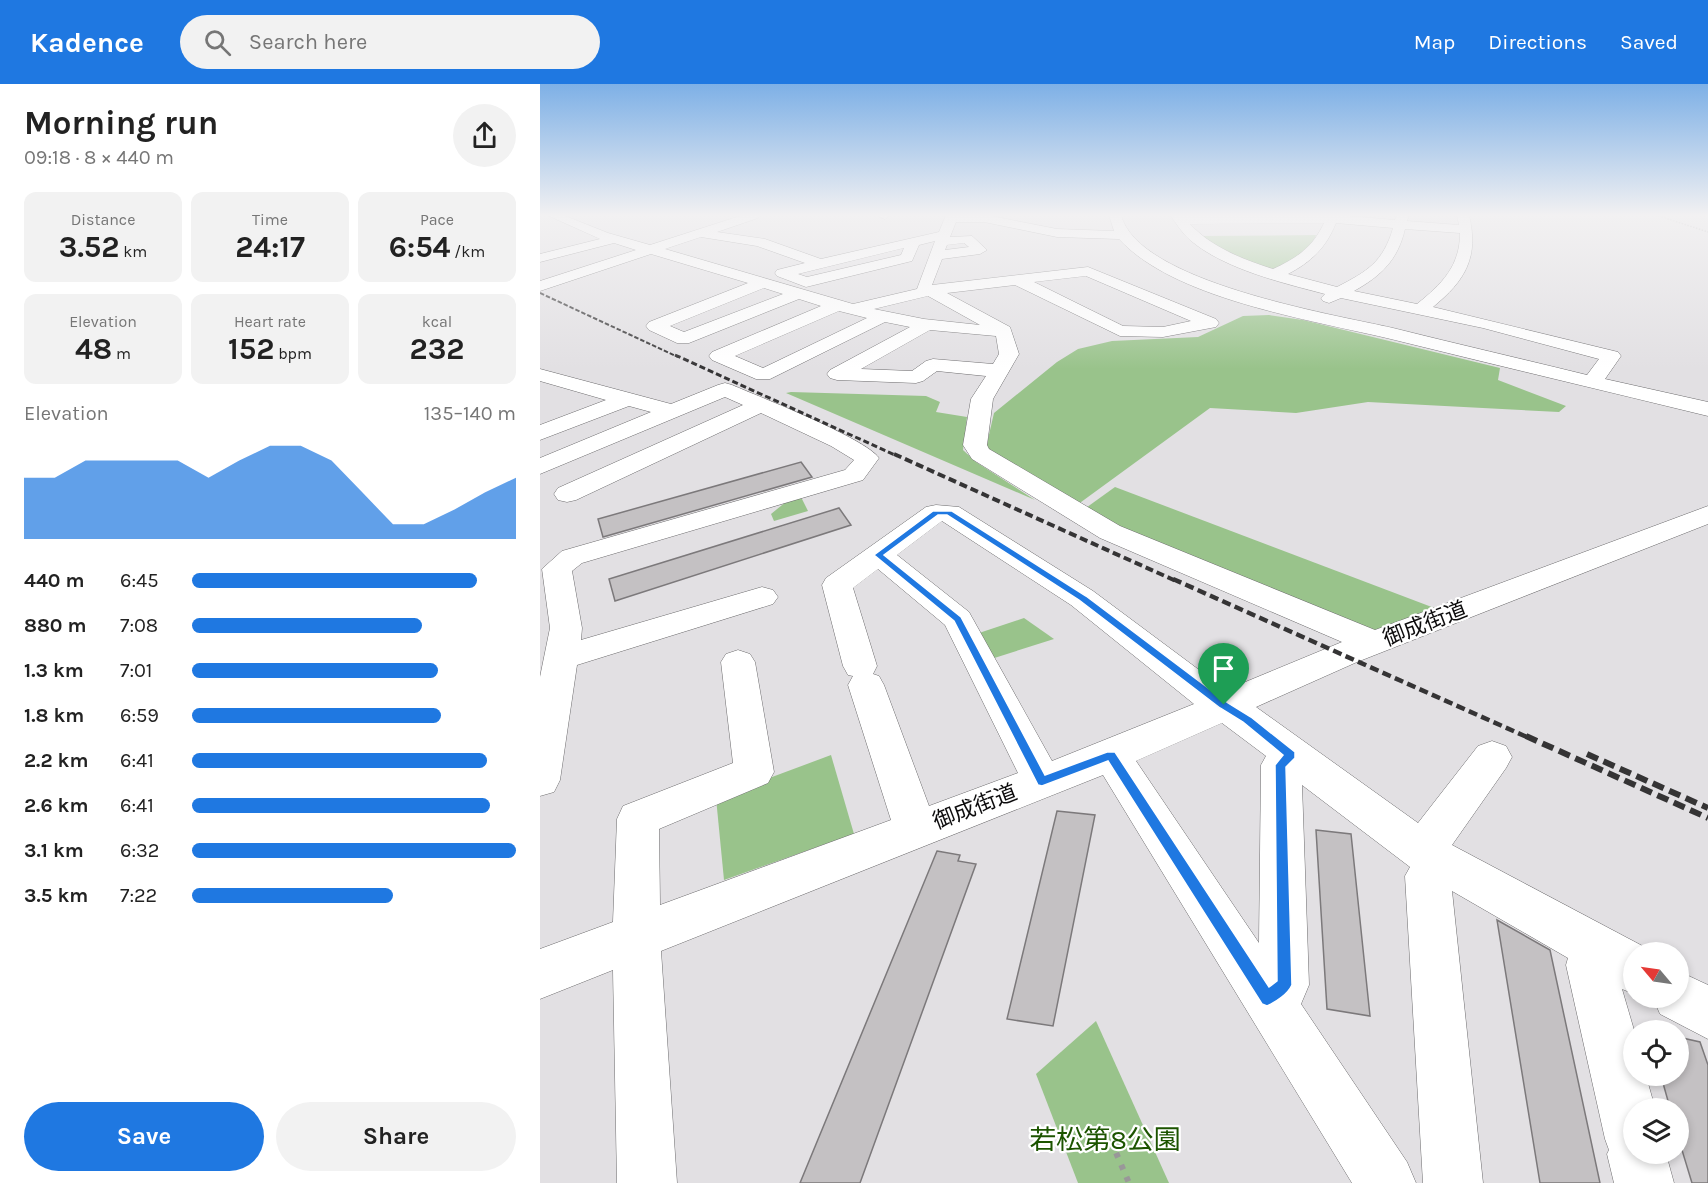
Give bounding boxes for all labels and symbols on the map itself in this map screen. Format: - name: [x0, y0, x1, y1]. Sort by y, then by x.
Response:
- street label: 御成街道: [1379, 596, 1471, 652]
- pin: [1198, 643, 1249, 705]
- street label: 御成街道: [929, 779, 1021, 835]
- north arrow: [1623, 942, 1689, 1008]
- park label: 若松第8公園: [1029, 1124, 1181, 1156]

